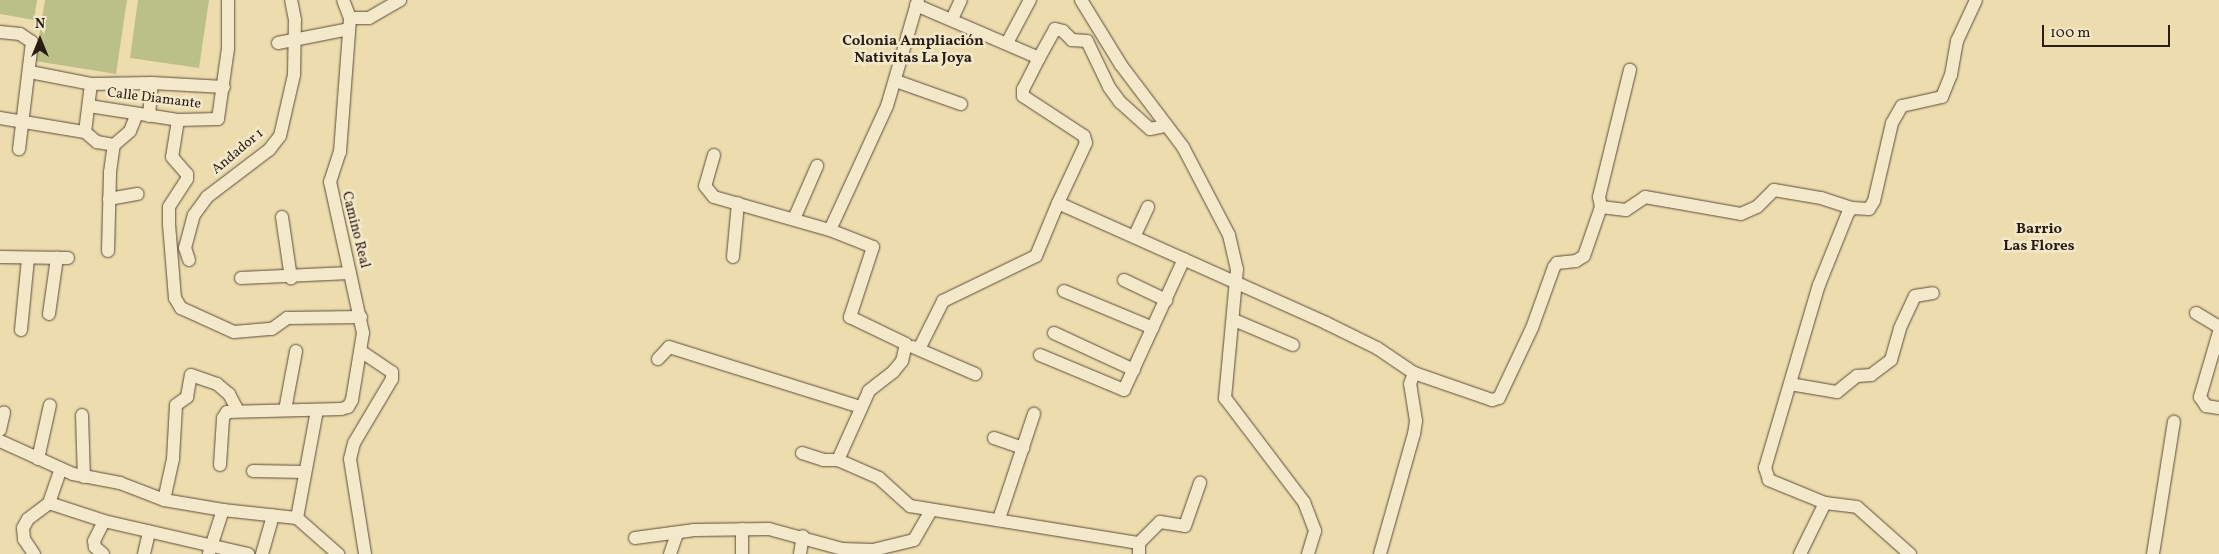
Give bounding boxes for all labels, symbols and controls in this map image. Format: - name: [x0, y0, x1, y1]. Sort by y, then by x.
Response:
- north arrow: [15, 15, 65, 65]
- text: N: [35, 15, 45, 34]
- scale bar: [2044, 15, 2172, 47]
- text: 100 m: [2050, 23, 2090, 44]
- district label: Colonia Ampliación Nativitas La Joya: [842, 32, 984, 67]
- street label: Calle Diamante: [106, 85, 202, 113]
- street label: Andador 1: [209, 125, 267, 179]
- street label: Camino Real: [337, 190, 373, 270]
- district label: Barrio Las Flores: [2003, 220, 2075, 255]

